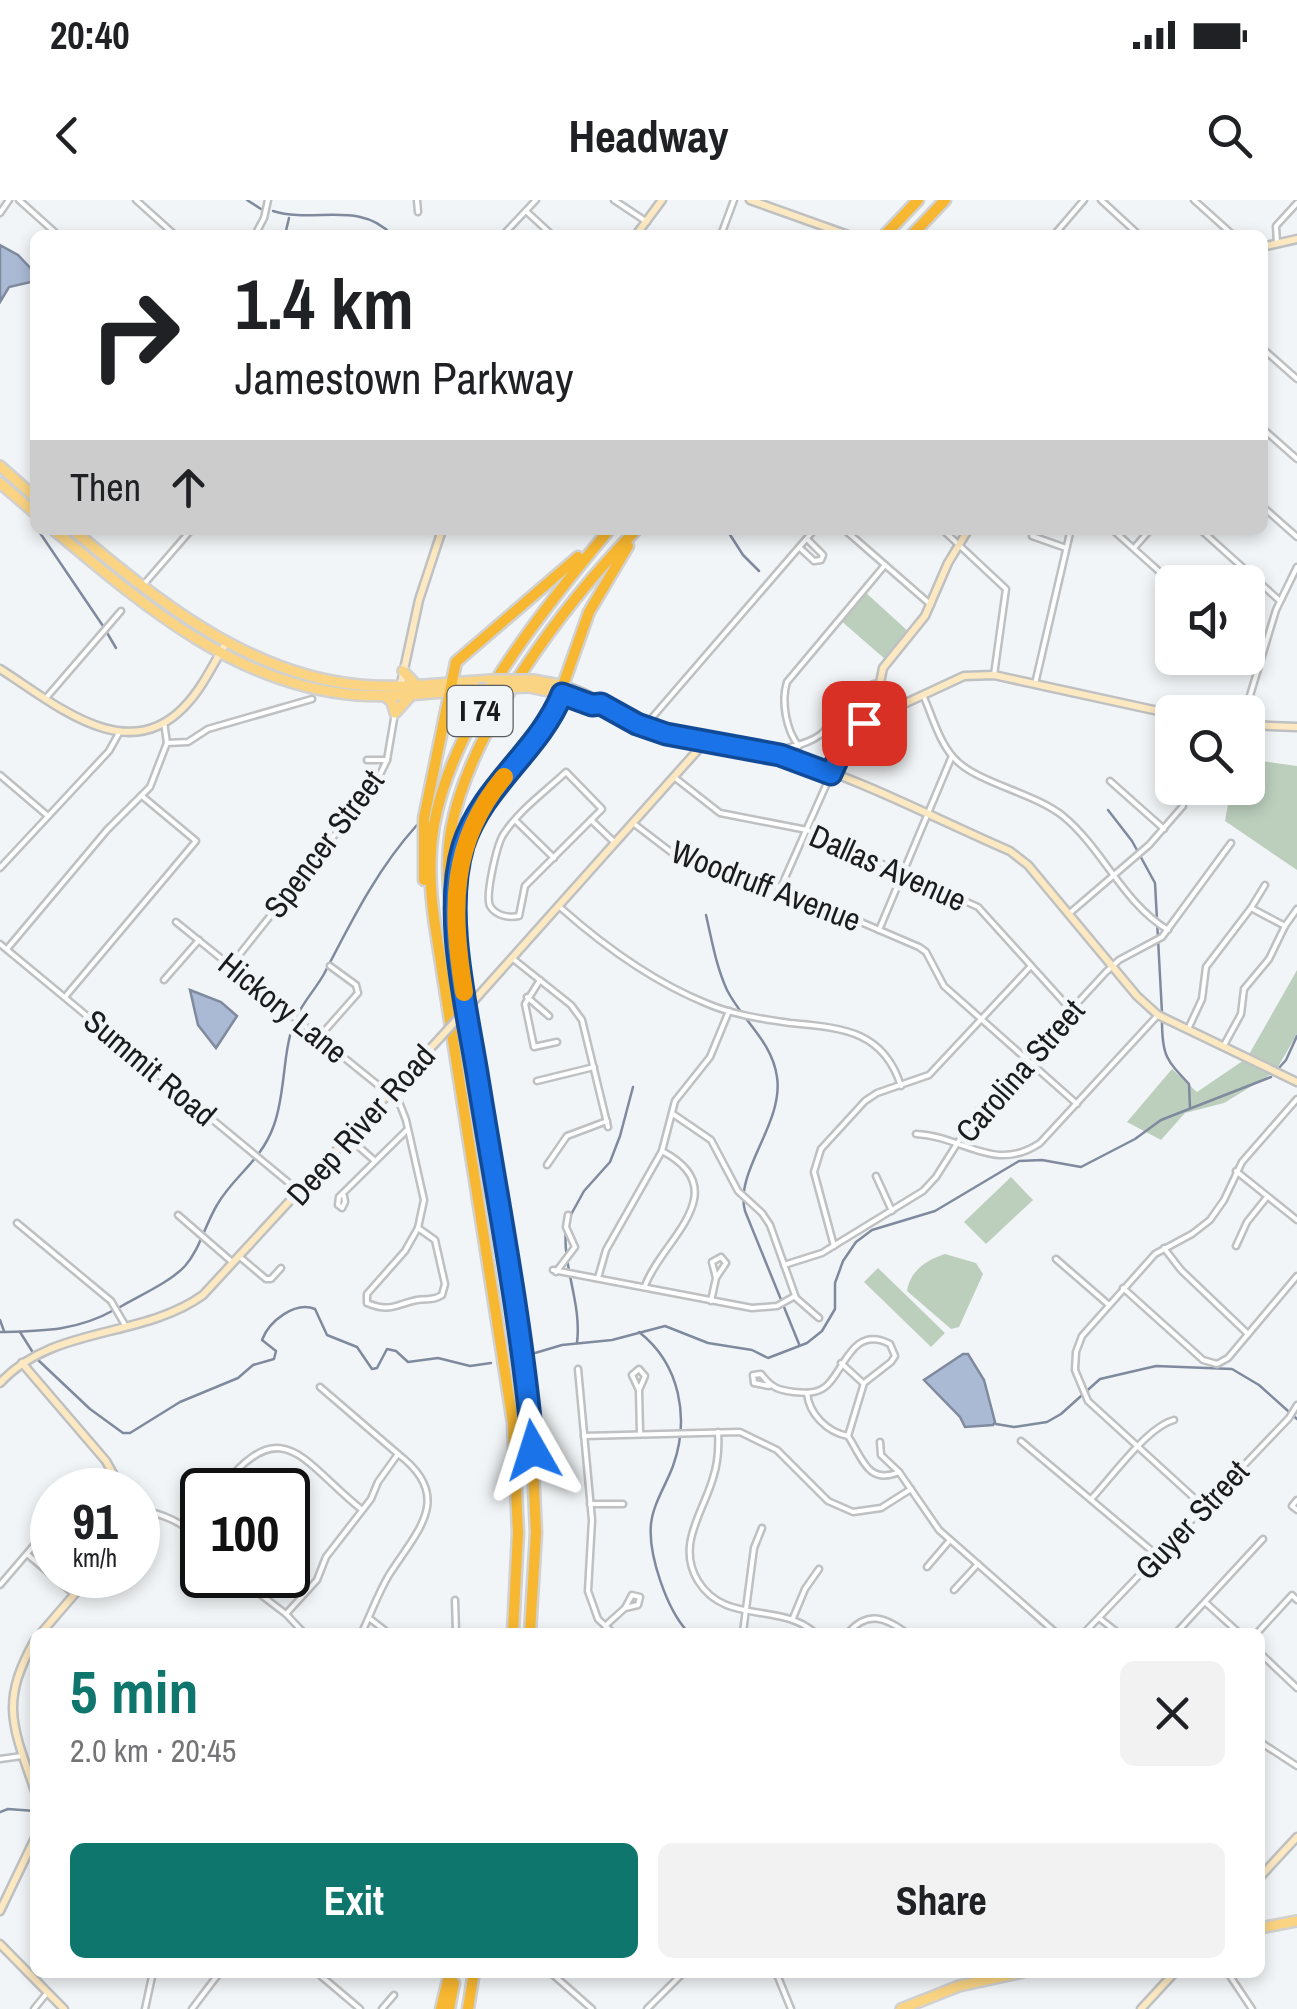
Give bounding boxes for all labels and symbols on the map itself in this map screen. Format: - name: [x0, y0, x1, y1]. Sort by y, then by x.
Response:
- pin: [822, 681, 907, 766]
- road number: I 74: [448, 686, 512, 736]
- street label: Spencer Street: [254, 761, 393, 927]
- street label: Dallas Avenue: [803, 814, 973, 921]
- street label: Woodruff Avenue: [665, 830, 867, 941]
- street label: Hickory Lane: [210, 942, 357, 1073]
- street label: Carolina Street: [946, 990, 1094, 1151]
- street label: Summit Road: [75, 1000, 226, 1136]
- street label: Deep River Road: [277, 1035, 444, 1214]
- position arrow: [481, 1398, 585, 1502]
- street label: Guyer Street: [1125, 1451, 1258, 1589]
- speed limit sign: 100: [180, 1468, 310, 1598]

